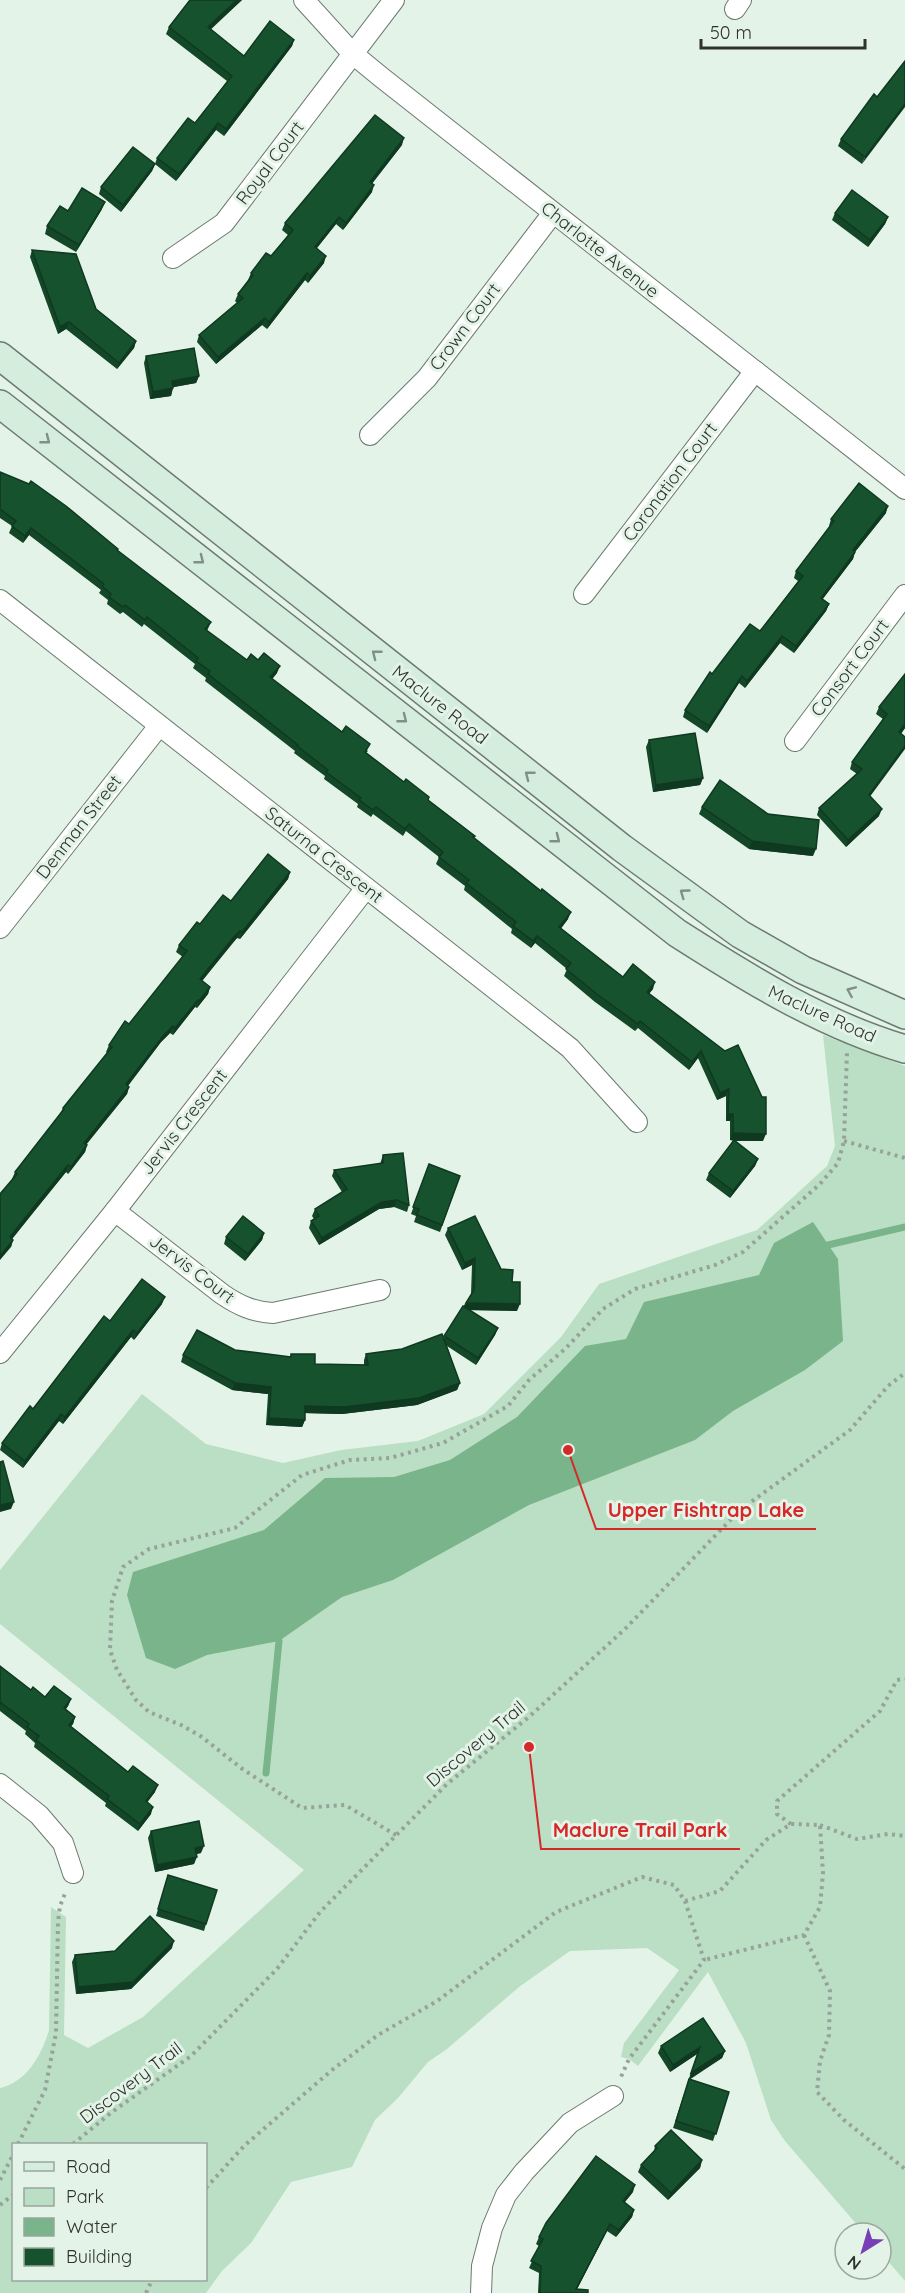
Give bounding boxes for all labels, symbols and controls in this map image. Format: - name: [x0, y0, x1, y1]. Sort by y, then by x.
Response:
- scale bar: [701, 12, 864, 50]
- text: 50 m: [710, 21, 752, 44]
- street label: Royal Court: [231, 116, 309, 209]
- street label: Charlotte Avenue: [537, 196, 664, 303]
- street label: Crown Court: [424, 278, 505, 375]
- street label: Coronation Court: [617, 418, 722, 546]
- one-way arrow: [39, 432, 50, 443]
- one-way arrow: [193, 552, 204, 563]
- street label: Consort Court: [805, 614, 894, 721]
- one-way arrow: [372, 650, 383, 661]
- street label: Maclure Road: [388, 660, 493, 749]
- one-way arrow: [396, 712, 407, 723]
- street label: Denman Street: [31, 770, 126, 883]
- one-way arrow: [525, 771, 536, 782]
- street label: Saturna Crescent: [261, 801, 388, 908]
- one-way arrow: [549, 832, 560, 843]
- one-way arrow: [679, 889, 690, 900]
- street label: Maclure Road: [765, 980, 880, 1048]
- one-way arrow: [847, 987, 858, 999]
- street label: Jervis Crescent: [135, 1064, 232, 1179]
- street label: Jervis Court: [145, 1229, 240, 1308]
- callout: Upper Fishtrap Lake: [596, 1491, 816, 1529]
- text: Upper Fishtrap Lake: [608, 1497, 804, 1522]
- street label: Discovery Trail: [421, 1695, 530, 1792]
- callout: Maclure Trail Park: [541, 1811, 740, 1849]
- text: Maclure Trail Park: [553, 1817, 727, 1842]
- street label: Discovery Trail: [75, 2037, 187, 2129]
- legend: [12, 2143, 207, 2281]
- text: Road: [66, 2155, 111, 2178]
- text: Park: [66, 2185, 104, 2208]
- text: Water: [66, 2215, 117, 2238]
- north arrow: [833, 2221, 893, 2281]
- text: Building: [66, 2245, 132, 2268]
- text: N: [843, 2251, 865, 2275]

